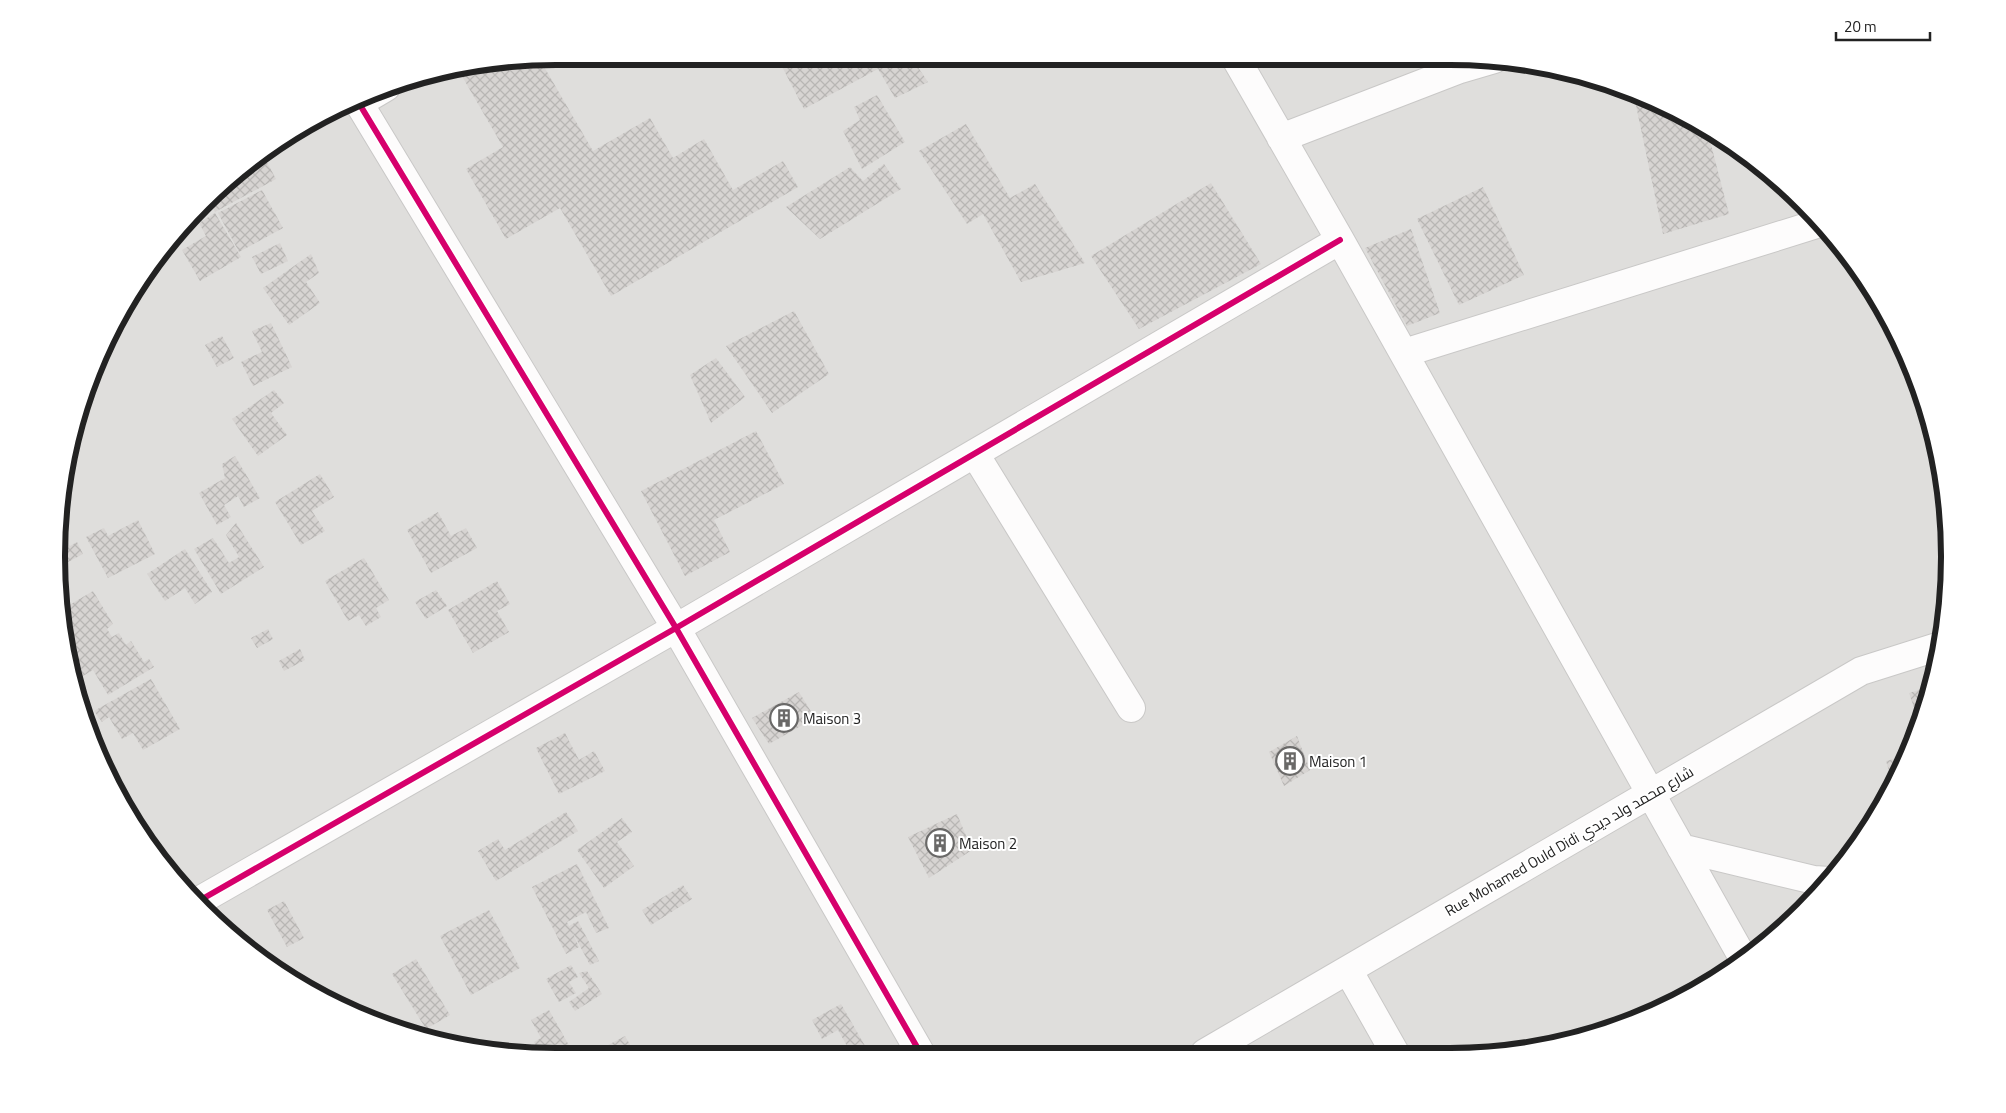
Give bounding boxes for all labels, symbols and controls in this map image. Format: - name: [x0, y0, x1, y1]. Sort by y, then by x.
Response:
- scale bar: [1836, 10, 1930, 42]
- text: 20 m: [1844, 15, 1877, 38]
- building icon: Maison 3: [769, 703, 799, 733]
- place label: Maison 3: [803, 707, 861, 730]
- building icon: Maison 1: [1275, 746, 1305, 776]
- place label: Maison 1: [1309, 750, 1367, 773]
- street label: Rue Mohamed Ould Didi شارع محمد ولد ديدي: [1440, 760, 1698, 923]
- building icon: Maison 2: [925, 828, 955, 858]
- place label: Maison 2: [959, 832, 1017, 855]

